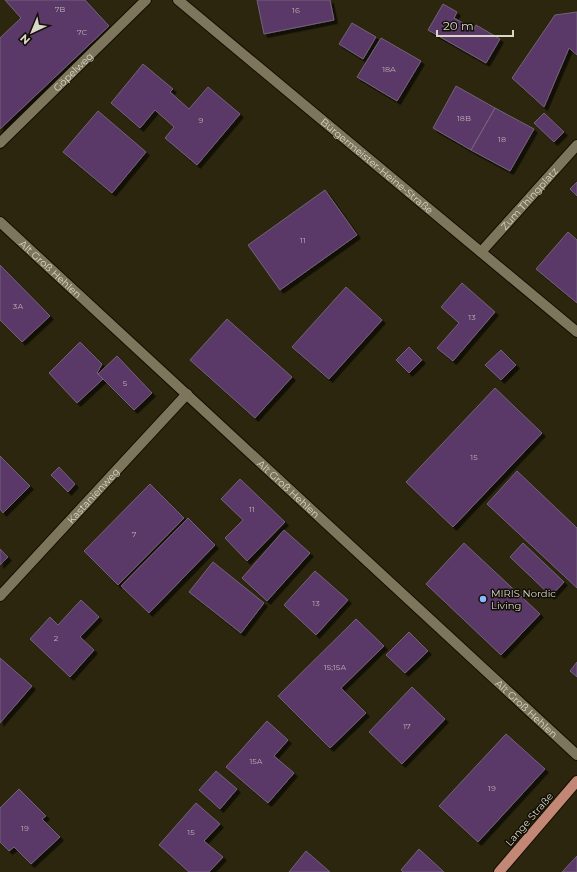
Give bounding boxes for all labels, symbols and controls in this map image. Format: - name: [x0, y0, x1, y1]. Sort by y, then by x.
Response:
- house number: 7B: [55, 4, 65, 14]
- house number: 16: [292, 5, 300, 15]
- north arrow: [12, 12, 52, 52]
- scale bar: [437, 12, 513, 38]
- text: 20 m: [443, 18, 474, 33]
- house number: 7C: [77, 27, 87, 37]
- text: N: [17, 31, 33, 47]
- street label: Göpelweg: [50, 49, 96, 95]
- house number: 18A: [382, 64, 396, 74]
- house number: 18B: [457, 113, 471, 123]
- house number: 9: [199, 115, 204, 125]
- street label: Bürgermeister-Heine-Straße: [318, 115, 436, 217]
- house number: 18: [498, 134, 506, 144]
- street label: Zum Thingplatz: [498, 165, 561, 233]
- house number: 11: [300, 235, 306, 245]
- street label: Alt Groß Hehlen: [16, 237, 84, 301]
- house number: 3A: [13, 301, 23, 311]
- house number: 13: [468, 312, 476, 322]
- house number: 5: [123, 378, 128, 388]
- house number: 15: [470, 452, 478, 462]
- street label: Alt Groß Hehlen: [254, 457, 322, 521]
- street label: Kastanienweg: [64, 465, 122, 526]
- house number: 11: [249, 504, 255, 514]
- house number: 7: [132, 529, 137, 539]
- place label: MIRIS Nordic Living: [491, 587, 556, 612]
- marker: MIRIS Nordic Living: [478, 594, 488, 604]
- house number: 13: [312, 598, 320, 608]
- house number: 2: [54, 633, 59, 643]
- house number: 15;15A: [324, 662, 346, 672]
- street label: Alt Groß Hehlen: [492, 677, 560, 741]
- house number: 17: [403, 721, 411, 731]
- house number: 15A: [249, 756, 263, 766]
- house number: 19: [488, 783, 496, 793]
- street label: Lange Straße: [503, 790, 556, 849]
- house number: 19: [21, 823, 29, 833]
- house number: 15: [187, 827, 195, 837]

